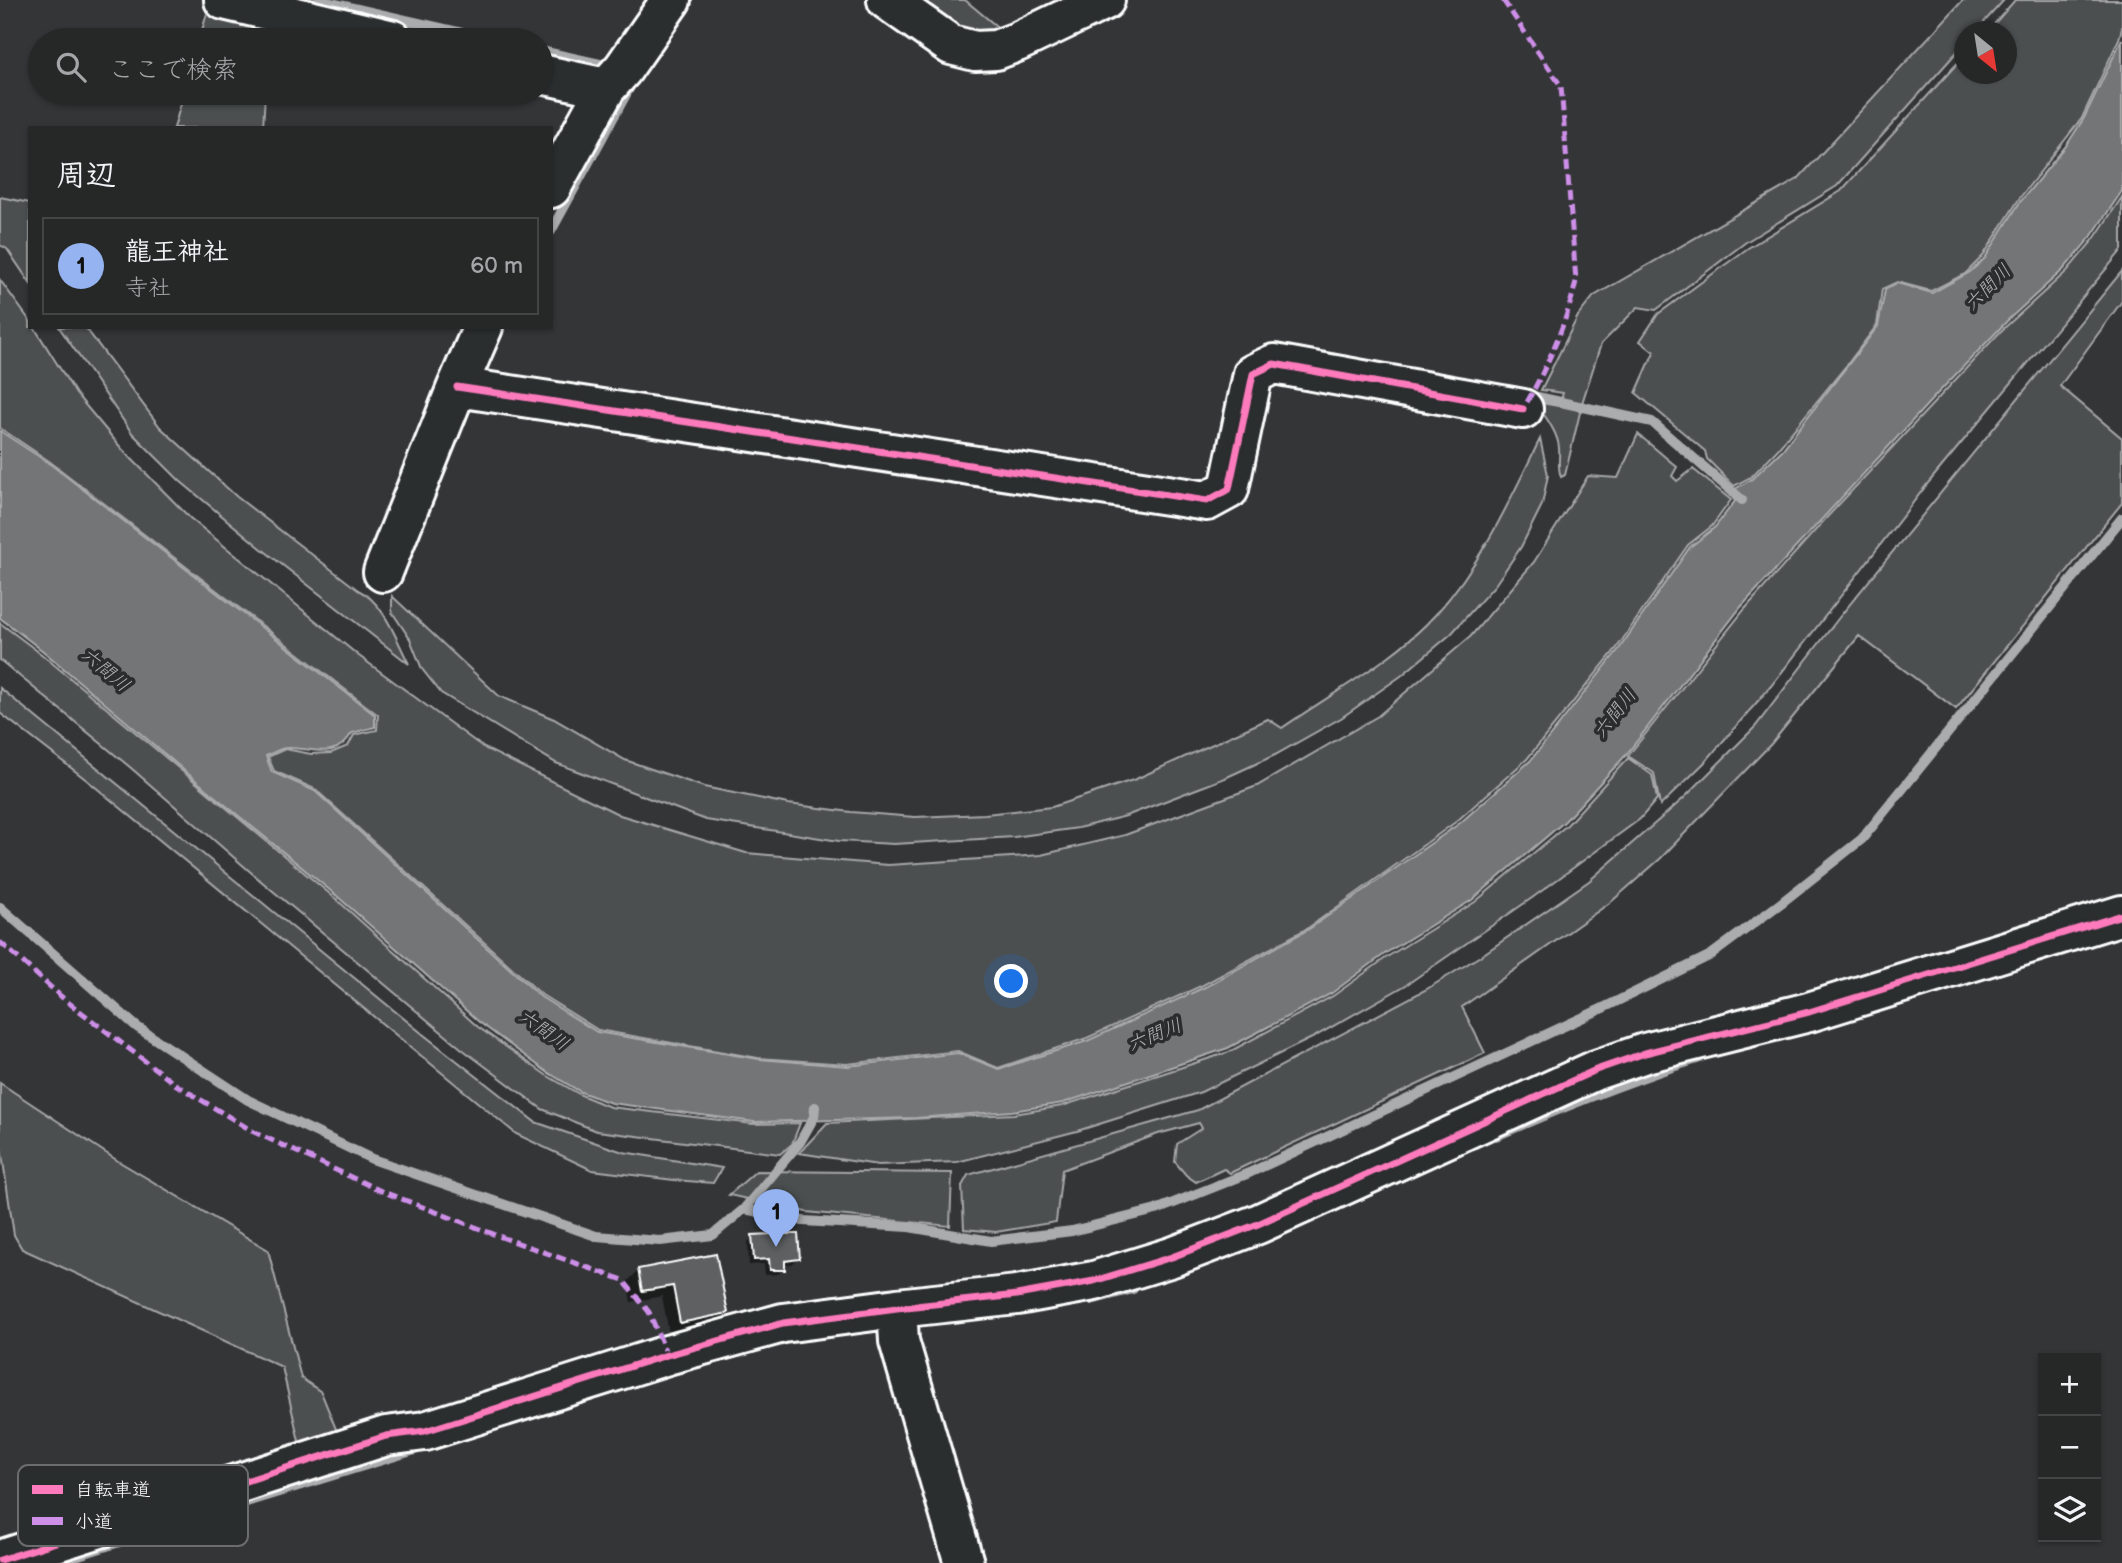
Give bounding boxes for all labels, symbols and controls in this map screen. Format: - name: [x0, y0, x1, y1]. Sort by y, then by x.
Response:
- north arrow: [1954, 21, 2017, 84]
- search box: [28, 28, 553, 105]
- icon: search: [52, 48, 90, 86]
- text: ここで検索: [108, 55, 238, 86]
- text: 周辺: [56, 158, 116, 194]
- text: 龍王神社: [125, 237, 229, 268]
- text: 1: [76, 252, 86, 280]
- text: 60 m: [470, 252, 523, 280]
- water label: 六間川: [1960, 260, 2016, 316]
- text: 寺社: [125, 274, 171, 302]
- water label: 六間川: [76, 643, 134, 697]
- water label: 六間川: [1589, 684, 1642, 743]
- your location: [994, 964, 1028, 998]
- water label: 六間川: [513, 1004, 573, 1056]
- water label: 六間川: [1124, 1014, 1185, 1057]
- pin: 1: [753, 1189, 799, 1247]
- map controls: [2038, 1353, 2101, 1542]
- button: +: [2038, 1353, 2101, 1416]
- button: −: [2038, 1416, 2101, 1479]
- legend: [18, 1465, 248, 1546]
- text: 自転車道: [75, 1479, 151, 1502]
- button: layers: [2038, 1479, 2101, 1542]
- text: 小道: [75, 1511, 113, 1534]

